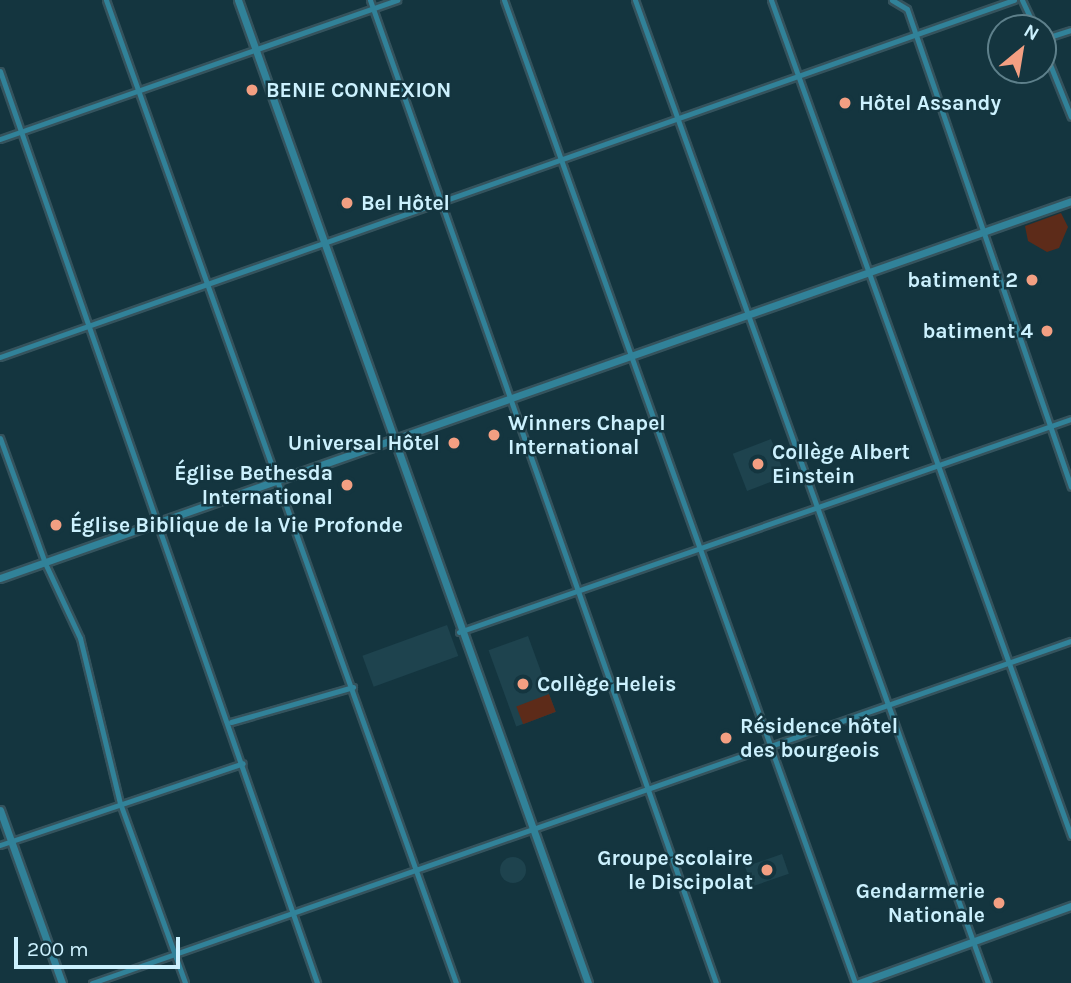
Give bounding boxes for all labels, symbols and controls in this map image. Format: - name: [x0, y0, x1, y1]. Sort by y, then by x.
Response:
- north arrow: [987, 14, 1057, 84]
- text: N: [1020, 20, 1043, 45]
- place label: BENIE CONNEXION: [266, 77, 451, 103]
- marker: BENIE CONNEXION: [244, 82, 260, 98]
- place label: Hôtel Assandy: [859, 90, 1001, 116]
- marker: Hôtel Assandy: [837, 95, 853, 111]
- place label: Bel Hôtel: [361, 190, 450, 216]
- marker: Bel Hôtel: [339, 195, 355, 211]
- place label: batiment 2: [907, 267, 1018, 293]
- marker: batiment 2: [1024, 272, 1040, 288]
- place label: batiment 4: [922, 318, 1033, 344]
- marker: batiment 4: [1039, 323, 1055, 339]
- place label: Winners Chapel International: [508, 410, 666, 460]
- marker: Winners Chapel International: [486, 427, 502, 443]
- place label: Universal Hôtel: [288, 430, 440, 456]
- marker: Universal Hôtel: [446, 435, 462, 451]
- place label: Collège Albert Einstein: [772, 439, 910, 489]
- marker: Collège Albert Einstein: [750, 456, 766, 472]
- place label: Église Bethesda International: [174, 460, 333, 510]
- marker: Église Bethesda International: [339, 477, 355, 493]
- place label: Église Biblique de la Vie Profonde: [70, 512, 403, 538]
- marker: Église Biblique de la Vie Profonde: [48, 517, 64, 533]
- place label: Collège Heleis: [537, 671, 676, 697]
- marker: Collège Heleis: [515, 676, 531, 692]
- place label: Résidence hôtel des bourgeois: [740, 713, 898, 763]
- marker: Résidence hôtel des bourgeois: [718, 730, 734, 746]
- place label: Groupe scolaire le Discipolat: [597, 845, 753, 895]
- marker: Groupe scolaire le Discipolat: [759, 862, 775, 878]
- place label: Gendarmerie Nationale: [856, 878, 985, 928]
- marker: Gendarmerie Nationale: [991, 895, 1007, 911]
- scale bar: [18, 923, 184, 967]
- text: 200 m: [27, 937, 89, 961]

